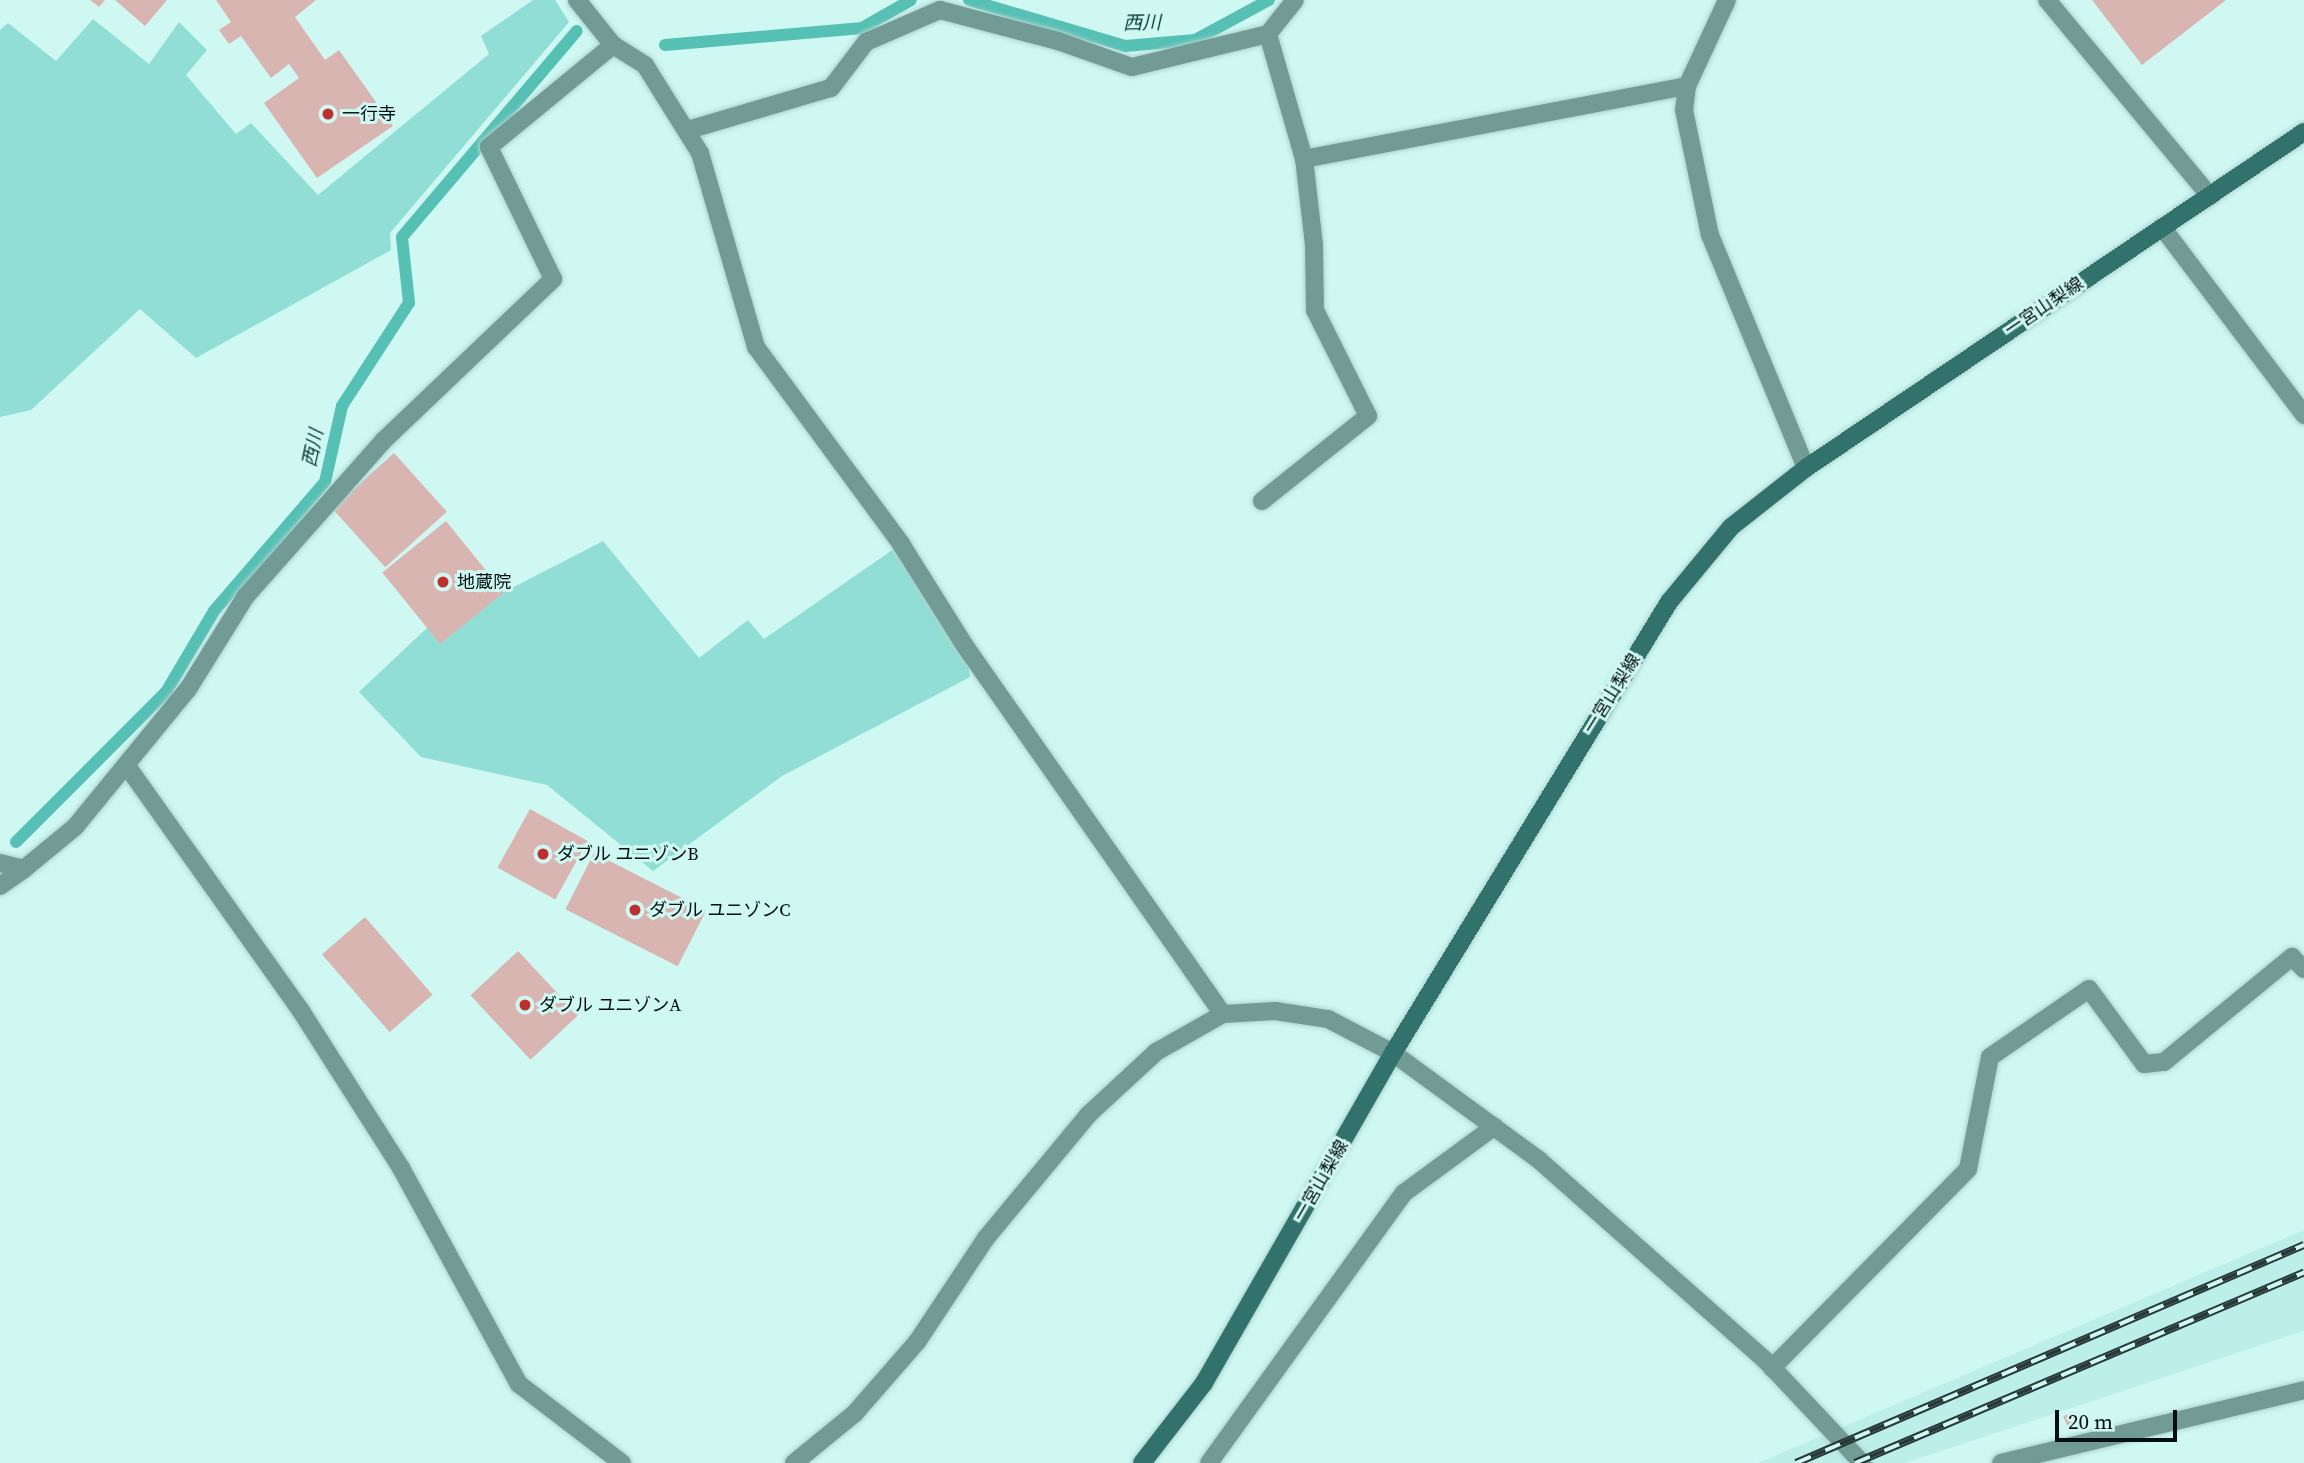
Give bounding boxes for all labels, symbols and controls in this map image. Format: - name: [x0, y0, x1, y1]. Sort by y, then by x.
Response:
- water label: 西川: [1123, 11, 1161, 35]
- place label: 一行寺: [342, 103, 396, 125]
- marker: 一行寺: [320, 106, 336, 122]
- street label: 一宮山梨線: [2001, 273, 2087, 341]
- water label: 西川: [298, 427, 328, 469]
- place label: 地蔵院: [457, 571, 511, 593]
- marker: 地蔵院: [435, 574, 451, 590]
- street label: 一宮山梨線: [1579, 650, 1645, 738]
- place label: ダブル ユニゾンB: [557, 843, 699, 865]
- marker: ダブル ユニゾンB: [535, 846, 551, 862]
- place label: ダブル ユニゾンC: [649, 899, 791, 921]
- marker: ダブル ユニゾンC: [627, 902, 643, 918]
- place label: ダブル ユニゾンA: [539, 994, 681, 1016]
- marker: ダブル ユニゾンA: [517, 997, 533, 1013]
- street label: 一宮山梨線: [1289, 1137, 1353, 1225]
- scale bar: [2059, 1396, 2182, 1440]
- text: 20 m: [2068, 1407, 2113, 1436]

